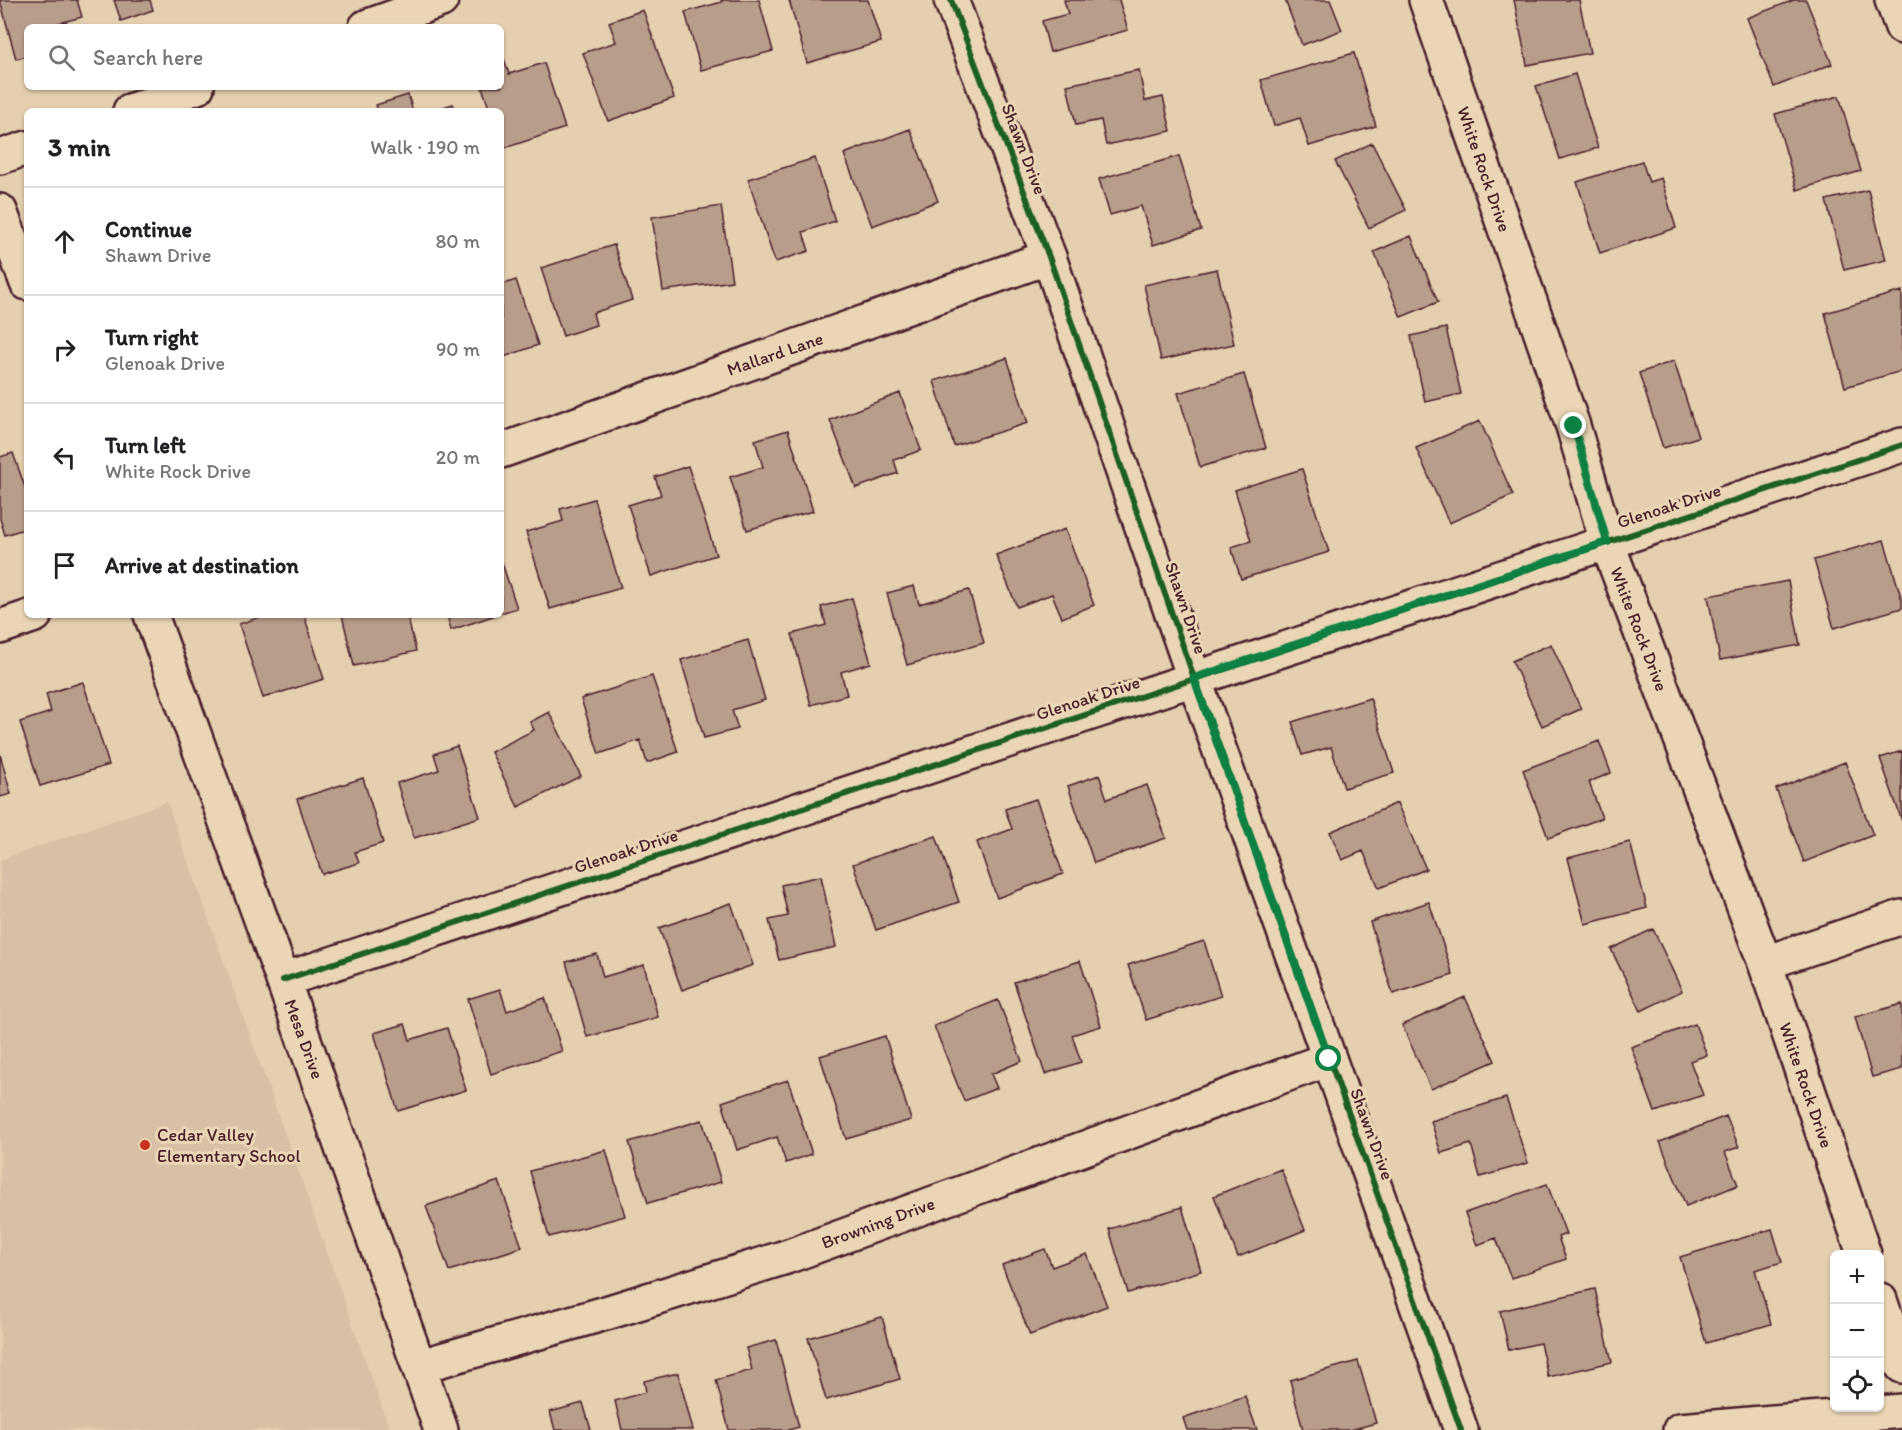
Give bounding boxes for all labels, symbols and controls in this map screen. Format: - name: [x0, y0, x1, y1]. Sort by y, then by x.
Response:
- search box: [24, 24, 504, 90]
- icon: search: [45, 41, 78, 74]
- text: Search here: [93, 44, 203, 71]
- street label: Shawn Drive: [997, 100, 1051, 198]
- street label: White Rock Drive: [1452, 103, 1516, 235]
- text: 3 min: [48, 131, 110, 163]
- text: Walk · 190 m: [370, 135, 480, 159]
- text: Continue: [105, 216, 192, 243]
- icon: ahead: [48, 225, 81, 258]
- text: 80 m: [435, 229, 480, 253]
- text: Shawn Drive: [105, 243, 212, 267]
- text: Turn right: [105, 324, 199, 351]
- street label: Mallard Lane: [724, 327, 826, 381]
- icon: right: [48, 333, 81, 366]
- text: 90 m: [436, 337, 480, 361]
- text: Glenoak Drive: [105, 351, 225, 375]
- route end: [1560, 412, 1586, 438]
- text: Turn left: [105, 432, 186, 459]
- icon: left: [48, 441, 81, 474]
- text: 20 m: [436, 445, 480, 469]
- text: White Rock Drive: [105, 459, 251, 483]
- street label: Glenoak Drive: [1614, 479, 1724, 533]
- icon: arrive: [48, 549, 81, 582]
- text: Arrive at destination: [105, 552, 299, 579]
- street label: Shawn Drive: [1160, 559, 1212, 657]
- street label: White Rock Drive: [1605, 564, 1673, 694]
- street label: Glenoak Drive: [1033, 671, 1143, 725]
- street label: Glenoak Drive: [571, 824, 681, 878]
- street label: Mesa Drive: [279, 996, 329, 1082]
- street label: White Rock Drive: [1774, 1019, 1838, 1151]
- route start: [1315, 1045, 1341, 1071]
- street label: Shawn Drive: [1345, 1085, 1399, 1183]
- place label: Cedar Valley Elementary School: [157, 1124, 301, 1167]
- marker: Cedar Valley Elementary School: [138, 1138, 152, 1152]
- street label: Browning Drive: [818, 1192, 938, 1254]
- map controls: [1830, 1250, 1884, 1412]
- button: +: [1830, 1250, 1884, 1304]
- button: −: [1830, 1304, 1884, 1358]
- button: locate: [1830, 1358, 1884, 1412]

